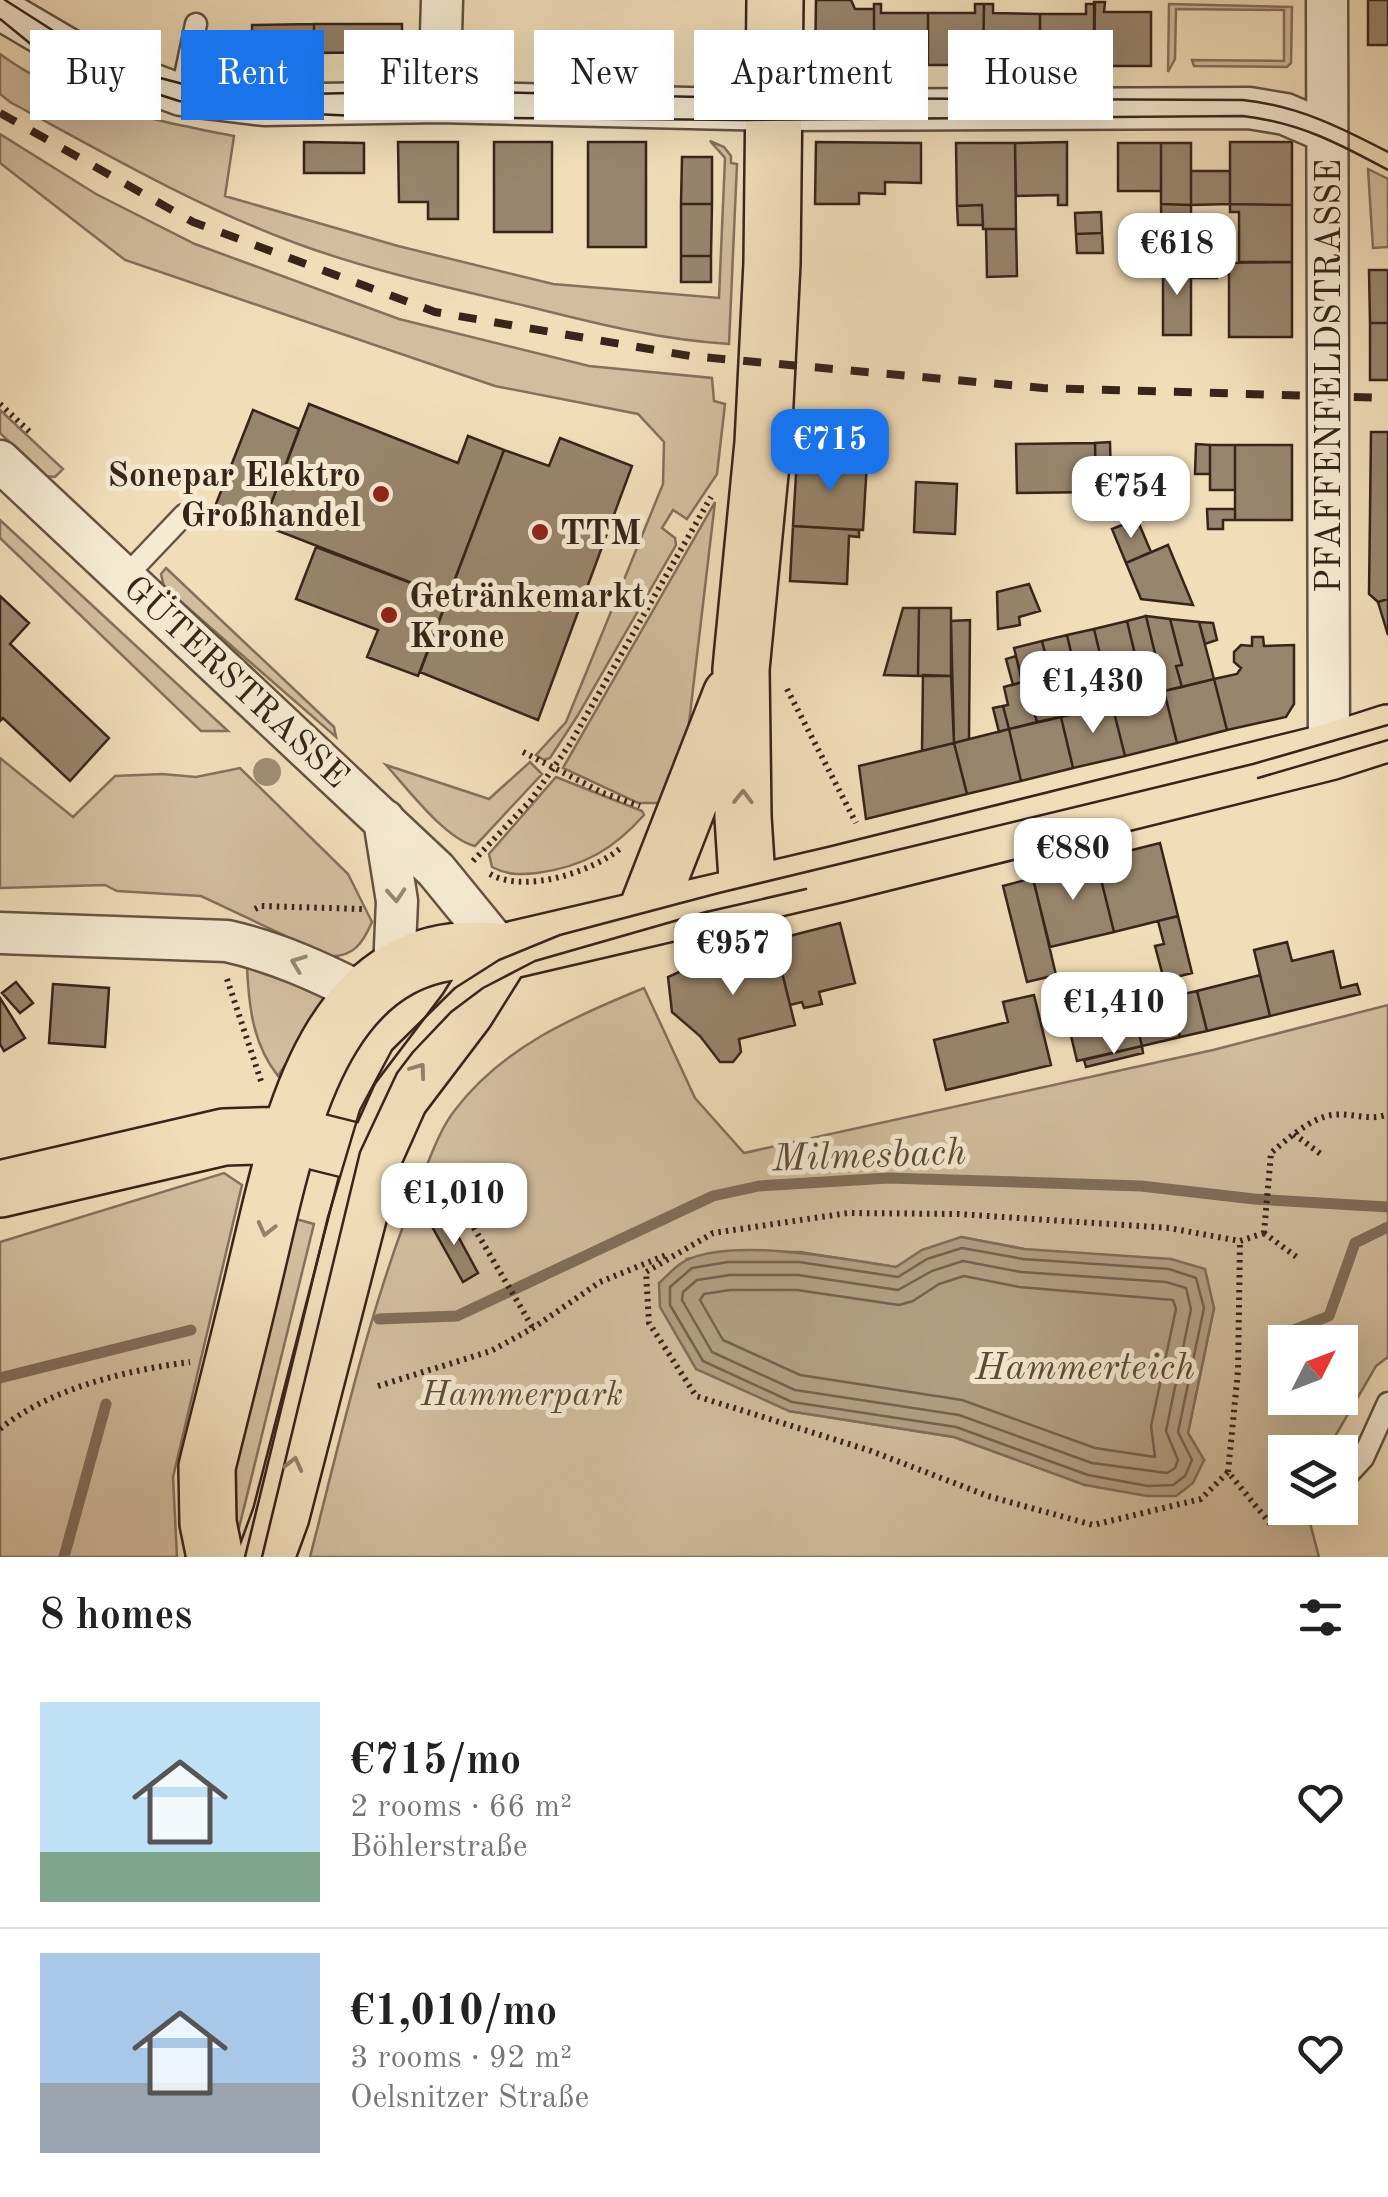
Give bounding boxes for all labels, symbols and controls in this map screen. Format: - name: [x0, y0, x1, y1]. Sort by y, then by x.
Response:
- chip: Buy: [30, 30, 161, 120]
- chip: Rent: [181, 30, 324, 120]
- chip: Filters: [344, 30, 514, 120]
- chip: New: [534, 30, 674, 120]
- chip: Apartment: [694, 30, 928, 120]
- chip: House: [948, 30, 1113, 120]
- street label: PFAFFENFELDSTRASSE: [1313, 159, 1348, 593]
- pin: €618: [1118, 213, 1236, 298]
- text: €618: [1140, 229, 1214, 261]
- pin: €715: [771, 409, 889, 494]
- text: €715: [793, 425, 867, 457]
- pin: €754: [1072, 456, 1190, 541]
- place label: Sonepar Elektro Großhandel: [107, 459, 361, 534]
- text: €754: [1094, 472, 1168, 504]
- marker: Sonepar Elektro Großhandel: [370, 483, 392, 505]
- place label: TTM: [560, 517, 641, 552]
- marker: TTM: [529, 521, 551, 543]
- street label: GÜTERSTRASSE: [116, 566, 358, 795]
- place label: Getränkemarkt Krone: [409, 580, 645, 655]
- marker: Getränkemarkt Krone: [378, 604, 400, 626]
- pin: €1,430: [1012, 651, 1174, 736]
- text: €1,430: [1042, 667, 1144, 699]
- one-way arrow: [733, 789, 754, 805]
- pin: €880: [1014, 818, 1132, 903]
- text: €880: [1036, 834, 1110, 866]
- one-way arrow: [385, 887, 406, 903]
- pin: €957: [674, 913, 792, 998]
- text: €957: [696, 929, 770, 961]
- one-way arrow: [290, 955, 308, 975]
- pin: €1,410: [1033, 972, 1195, 1057]
- text: €1,410: [1063, 988, 1165, 1020]
- one-way arrow: [408, 1063, 425, 1081]
- water label: Milmesbach: [770, 1135, 967, 1179]
- pin: €1,010: [373, 1163, 535, 1248]
- text: €1,010: [403, 1179, 505, 1211]
- one-way arrow: [256, 1220, 277, 1237]
- north arrow: [1268, 1325, 1358, 1415]
- map controls: [1268, 1325, 1358, 1525]
- water label: Hammerteich: [974, 1350, 1195, 1388]
- park label: Hammerpark: [420, 1378, 623, 1413]
- button: layers: [1268, 1435, 1358, 1525]
- one-way arrow: [282, 1456, 303, 1473]
- icon: filters: [1293, 1590, 1348, 1645]
- text: 8 homes: [40, 1596, 192, 1638]
- text: €715/mo: [350, 1741, 521, 1783]
- icon: home: [120, 1742, 240, 1862]
- icon: heart: [1293, 1775, 1348, 1830]
- text: 2 rooms · 66 m²: [350, 1792, 572, 1824]
- text: Böhlerstraße: [350, 1832, 527, 1864]
- text: €1,010/mo: [350, 1992, 557, 2034]
- icon: home: [120, 1993, 240, 2113]
- icon: heart: [1293, 2026, 1348, 2081]
- text: 3 rooms · 92 m²: [350, 2043, 572, 2075]
- text: Oelsnitzer Straße: [350, 2083, 589, 2115]

